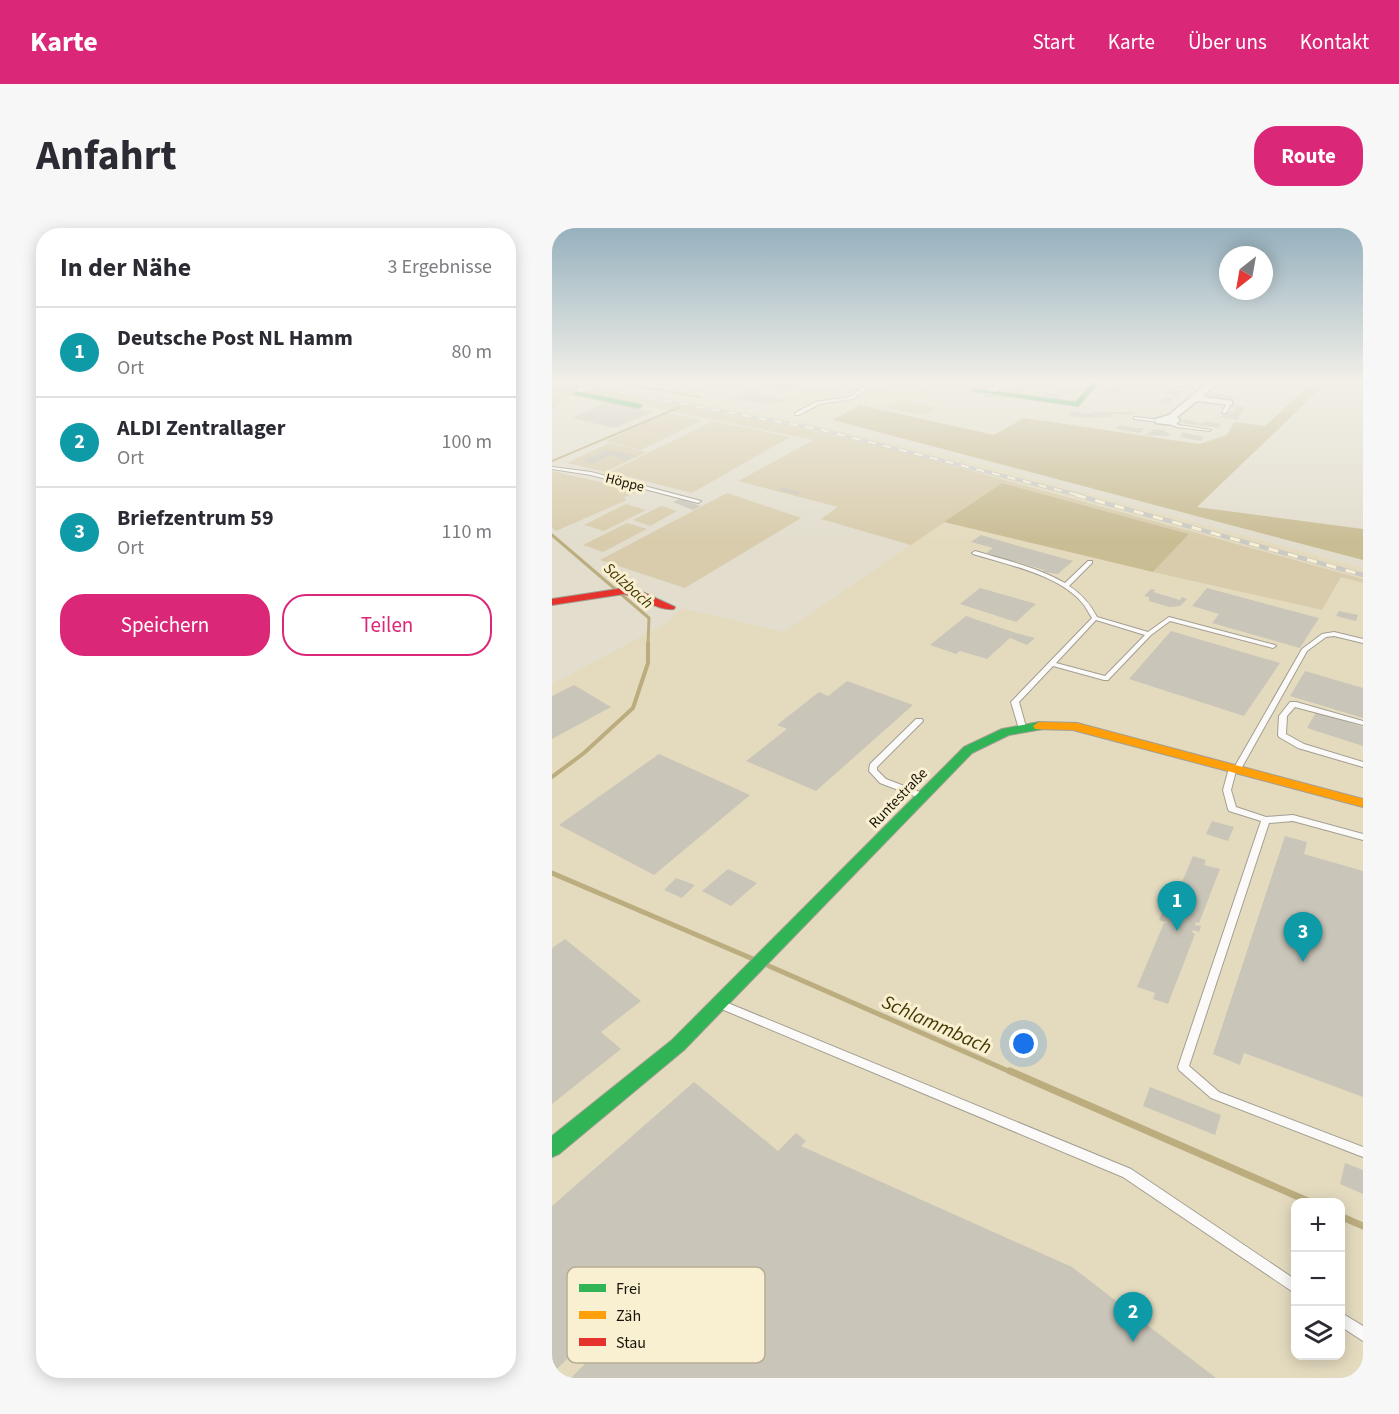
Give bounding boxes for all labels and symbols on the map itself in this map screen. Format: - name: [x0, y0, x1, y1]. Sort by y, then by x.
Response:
- north arrow: [1219, 246, 1273, 300]
- street label: Höppe: [603, 469, 646, 497]
- water label: Salzbach: [599, 558, 658, 614]
- street label: Runtestraße: [864, 763, 933, 833]
- pin: 1: [1158, 882, 1196, 931]
- pin: 3: [1284, 912, 1323, 962]
- water label: Schlammbach: [877, 988, 996, 1062]
- your location: [1009, 1029, 1038, 1058]
- legend: [567, 1267, 765, 1363]
- text: Frei: [616, 1278, 641, 1300]
- pin: 2: [1114, 1292, 1152, 1342]
- text: Zäh: [616, 1305, 641, 1327]
- text: Stau: [616, 1332, 646, 1354]

